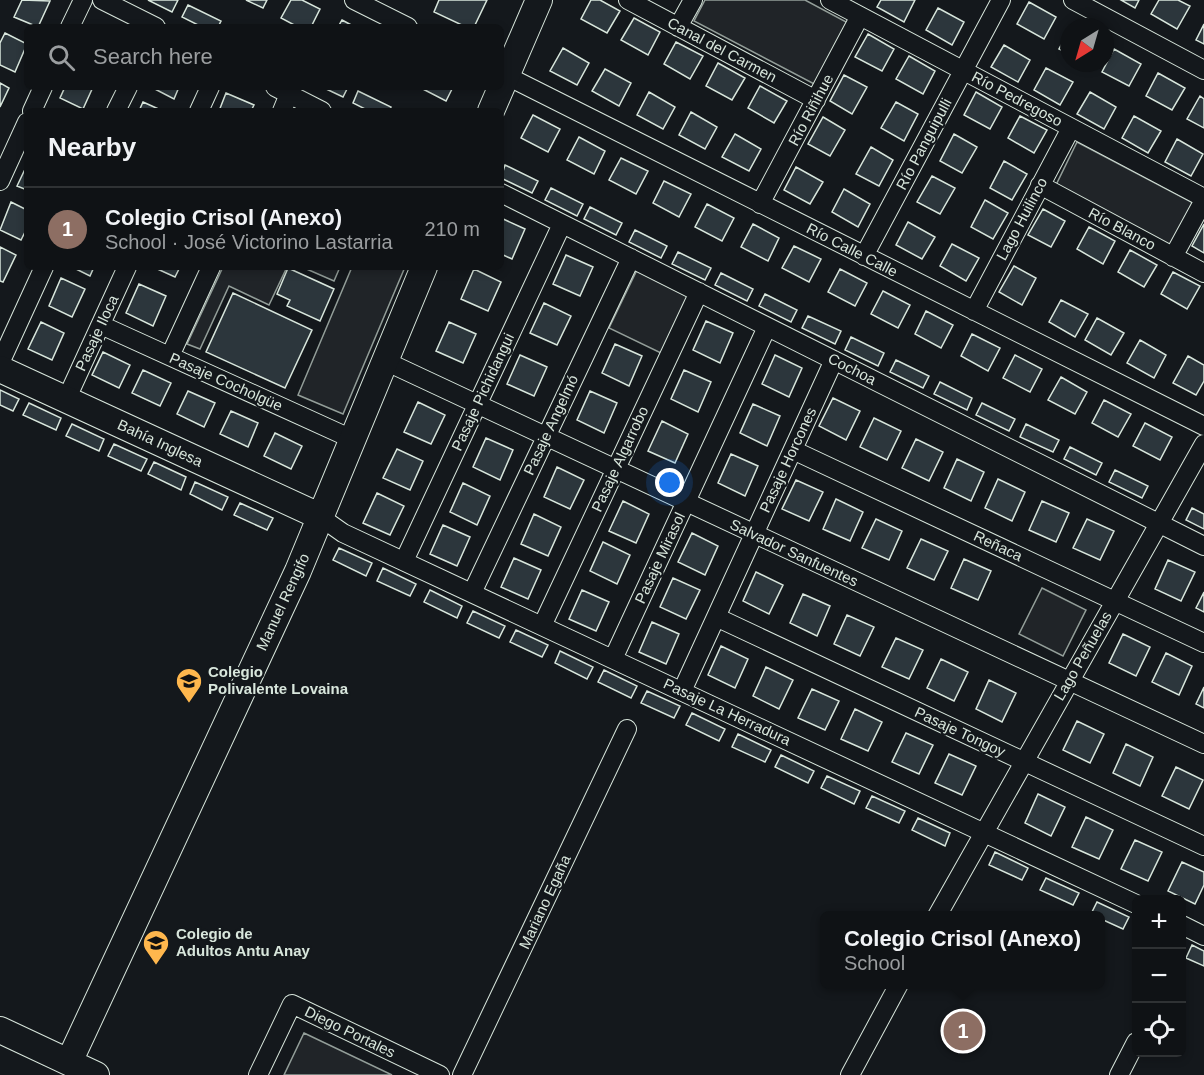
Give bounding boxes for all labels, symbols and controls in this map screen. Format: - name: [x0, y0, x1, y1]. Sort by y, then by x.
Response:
- street label: Canal del Carmen: [665, 14, 780, 85]
- north arrow: [1060, 18, 1114, 72]
- search box: [24, 24, 504, 90]
- icon: search: [45, 41, 78, 74]
- text: Search here: [93, 44, 213, 69]
- street label: Río Pedregoso: [969, 68, 1065, 130]
- street label: Río Riñihue: [785, 71, 836, 148]
- street label: Río Panguipulli: [892, 95, 955, 192]
- text: Nearby: [48, 132, 136, 162]
- street label: Lago Huilinco: [993, 175, 1050, 263]
- street label: Río Blanco: [1086, 204, 1159, 253]
- text: Colegio Crisol (Anexo): [105, 205, 342, 230]
- text: 1: [62, 218, 73, 240]
- text: 210 m: [424, 218, 480, 240]
- street label: Río Calle Calle: [804, 219, 901, 280]
- text: School · José Victorino Lastarria: [105, 231, 393, 253]
- street label: Pasaje Iloca: [72, 292, 122, 373]
- street label: Pasaje Pichidangui: [448, 330, 517, 453]
- street label: Pasaje Cocholgüe: [167, 349, 285, 414]
- street label: Cochoa: [825, 349, 880, 388]
- street label: Pasaje Angelmó: [520, 372, 581, 478]
- street label: Pasaje Algarrobo: [588, 403, 651, 514]
- street label: Pasaje Horcones: [756, 404, 819, 515]
- street label: Bahía Inglesa: [115, 415, 206, 470]
- your location: [655, 468, 684, 497]
- street label: Pasaje Mirasol: [631, 510, 688, 606]
- street label: Salvador Sanfuentes: [728, 515, 861, 590]
- street label: Reñaca: [971, 527, 1026, 564]
- street label: Manuel Rengifo: [253, 551, 312, 653]
- street label: Lago Peñuelas: [1050, 608, 1115, 703]
- place label: Colegio Polivalente Lovaina: [208, 663, 349, 697]
- school or university icon: Colegio Polivalente Lovaina: [174, 666, 204, 704]
- street label: Pasaje La Herradura: [661, 675, 794, 749]
- street label: Pasaje Tongoy: [912, 703, 1009, 760]
- street label: Mariano Egaña: [515, 851, 574, 951]
- map controls: [1132, 895, 1186, 1057]
- button: +: [1132, 895, 1186, 949]
- popup: [820, 911, 1105, 989]
- place label: Colegio de Adultos Antu Anay: [176, 925, 311, 959]
- text: Colegio Crisol (Anexo): [844, 926, 1081, 951]
- school or university icon: Colegio de Adultos Antu Anay: [141, 928, 171, 966]
- button: −: [1132, 949, 1186, 1003]
- text: School: [844, 952, 905, 974]
- street label: Diego Portales: [302, 1002, 398, 1061]
- button: locate: [1132, 1003, 1186, 1057]
- pin: 1: [944, 1008, 982, 1054]

